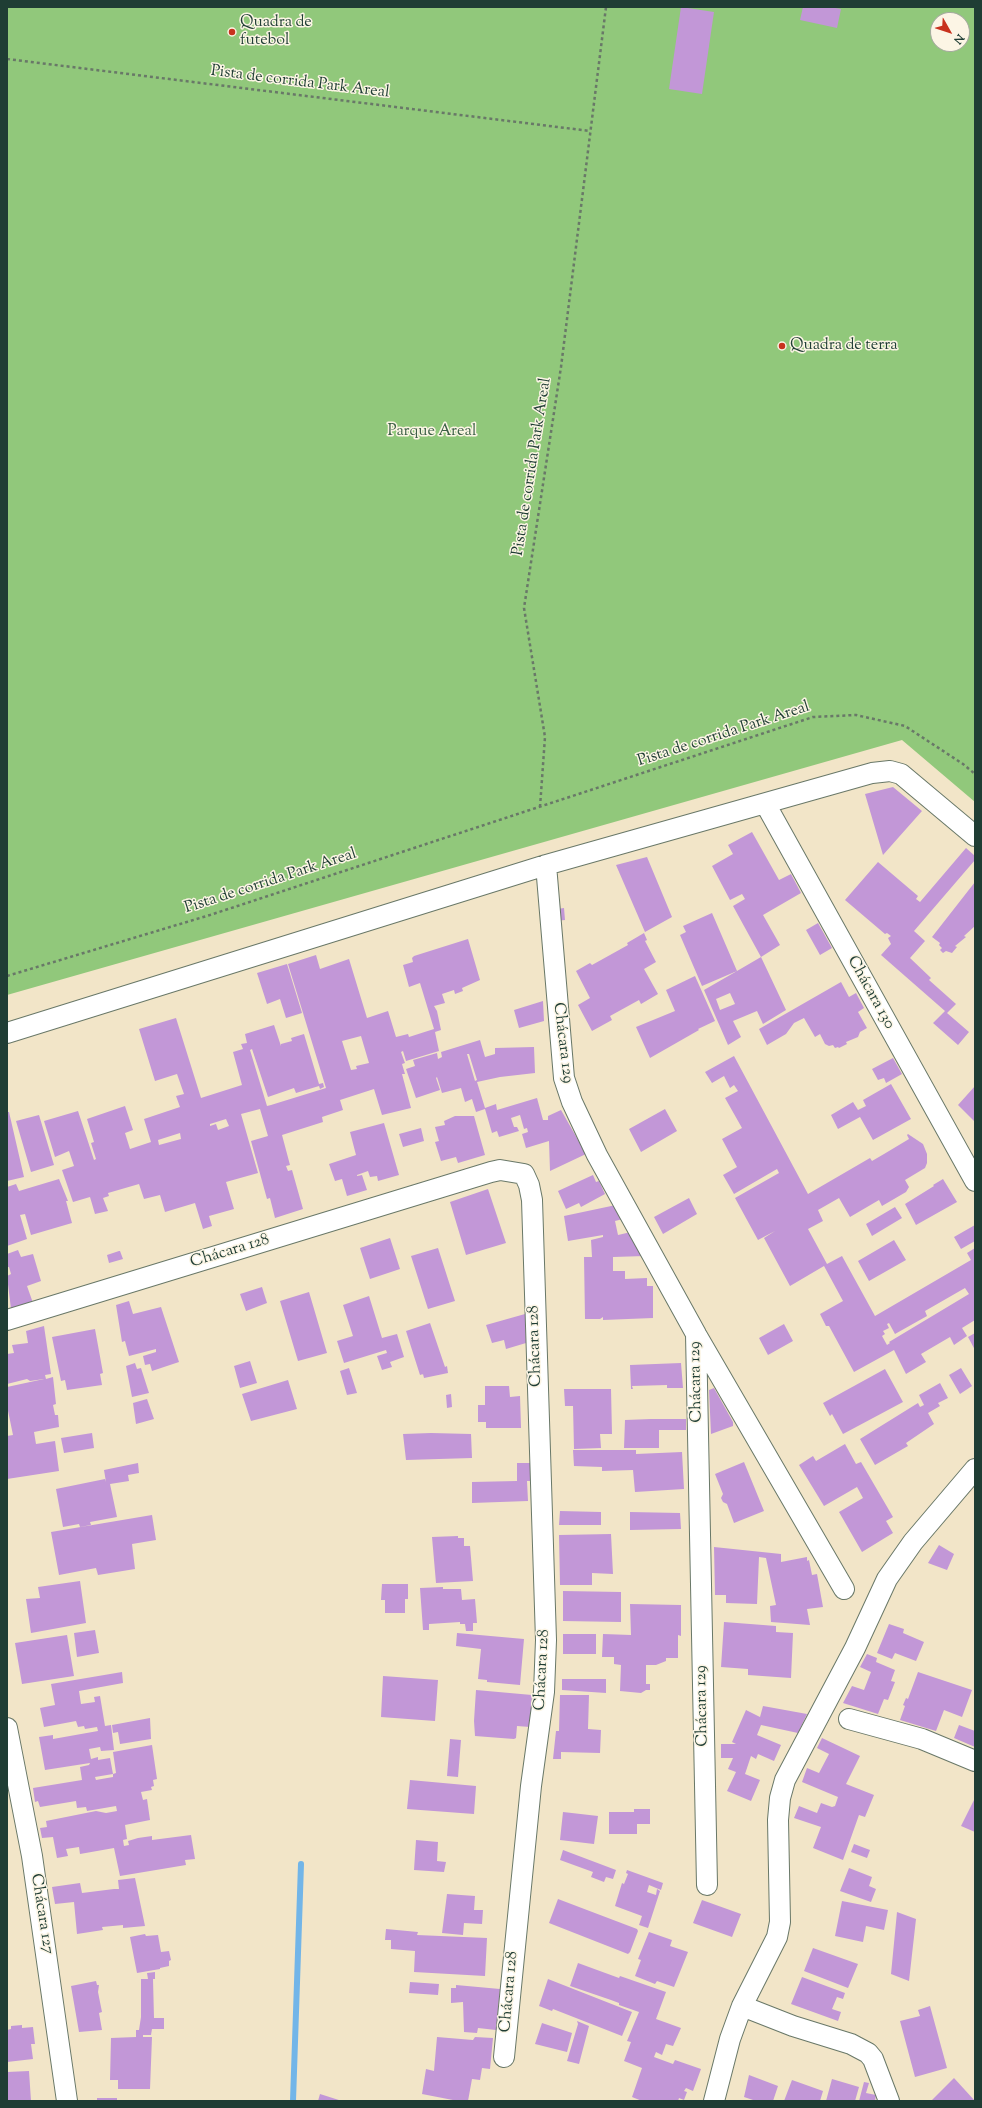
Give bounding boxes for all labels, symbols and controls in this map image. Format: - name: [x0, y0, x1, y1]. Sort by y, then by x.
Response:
- north arrow: [930, 12, 970, 52]
- place label: Quadra de futebol: [240, 13, 312, 51]
- marker: Quadra de futebol: [227, 27, 237, 37]
- text: N: [950, 30, 968, 47]
- street label: Pista de corrida Park Areal: [210, 63, 390, 103]
- place label: Quadra de terra: [790, 336, 898, 356]
- marker: Quadra de terra: [777, 341, 787, 351]
- street label: Pista de corrida Park Areal: [509, 377, 557, 557]
- park label: Parque Areal: [388, 422, 476, 442]
- street label: Pista de corrida Park Areal: [635, 698, 813, 772]
- street label: Pista de corrida Park Areal: [182, 845, 360, 919]
- street label: Chácara 130: [842, 953, 898, 1033]
- street label: Chácara 129: [548, 1001, 576, 1085]
- street label: Chácara 128: [188, 1231, 272, 1273]
- street label: Chácara 128: [525, 1305, 547, 1387]
- street label: Chácara 129: [687, 1341, 707, 1423]
- street label: Chácara 128: [531, 1629, 555, 1711]
- street label: Chácara 129: [693, 1665, 713, 1747]
- street label: Chácara 127: [25, 1872, 57, 1956]
- street label: Chácara 128: [497, 1951, 523, 2033]

